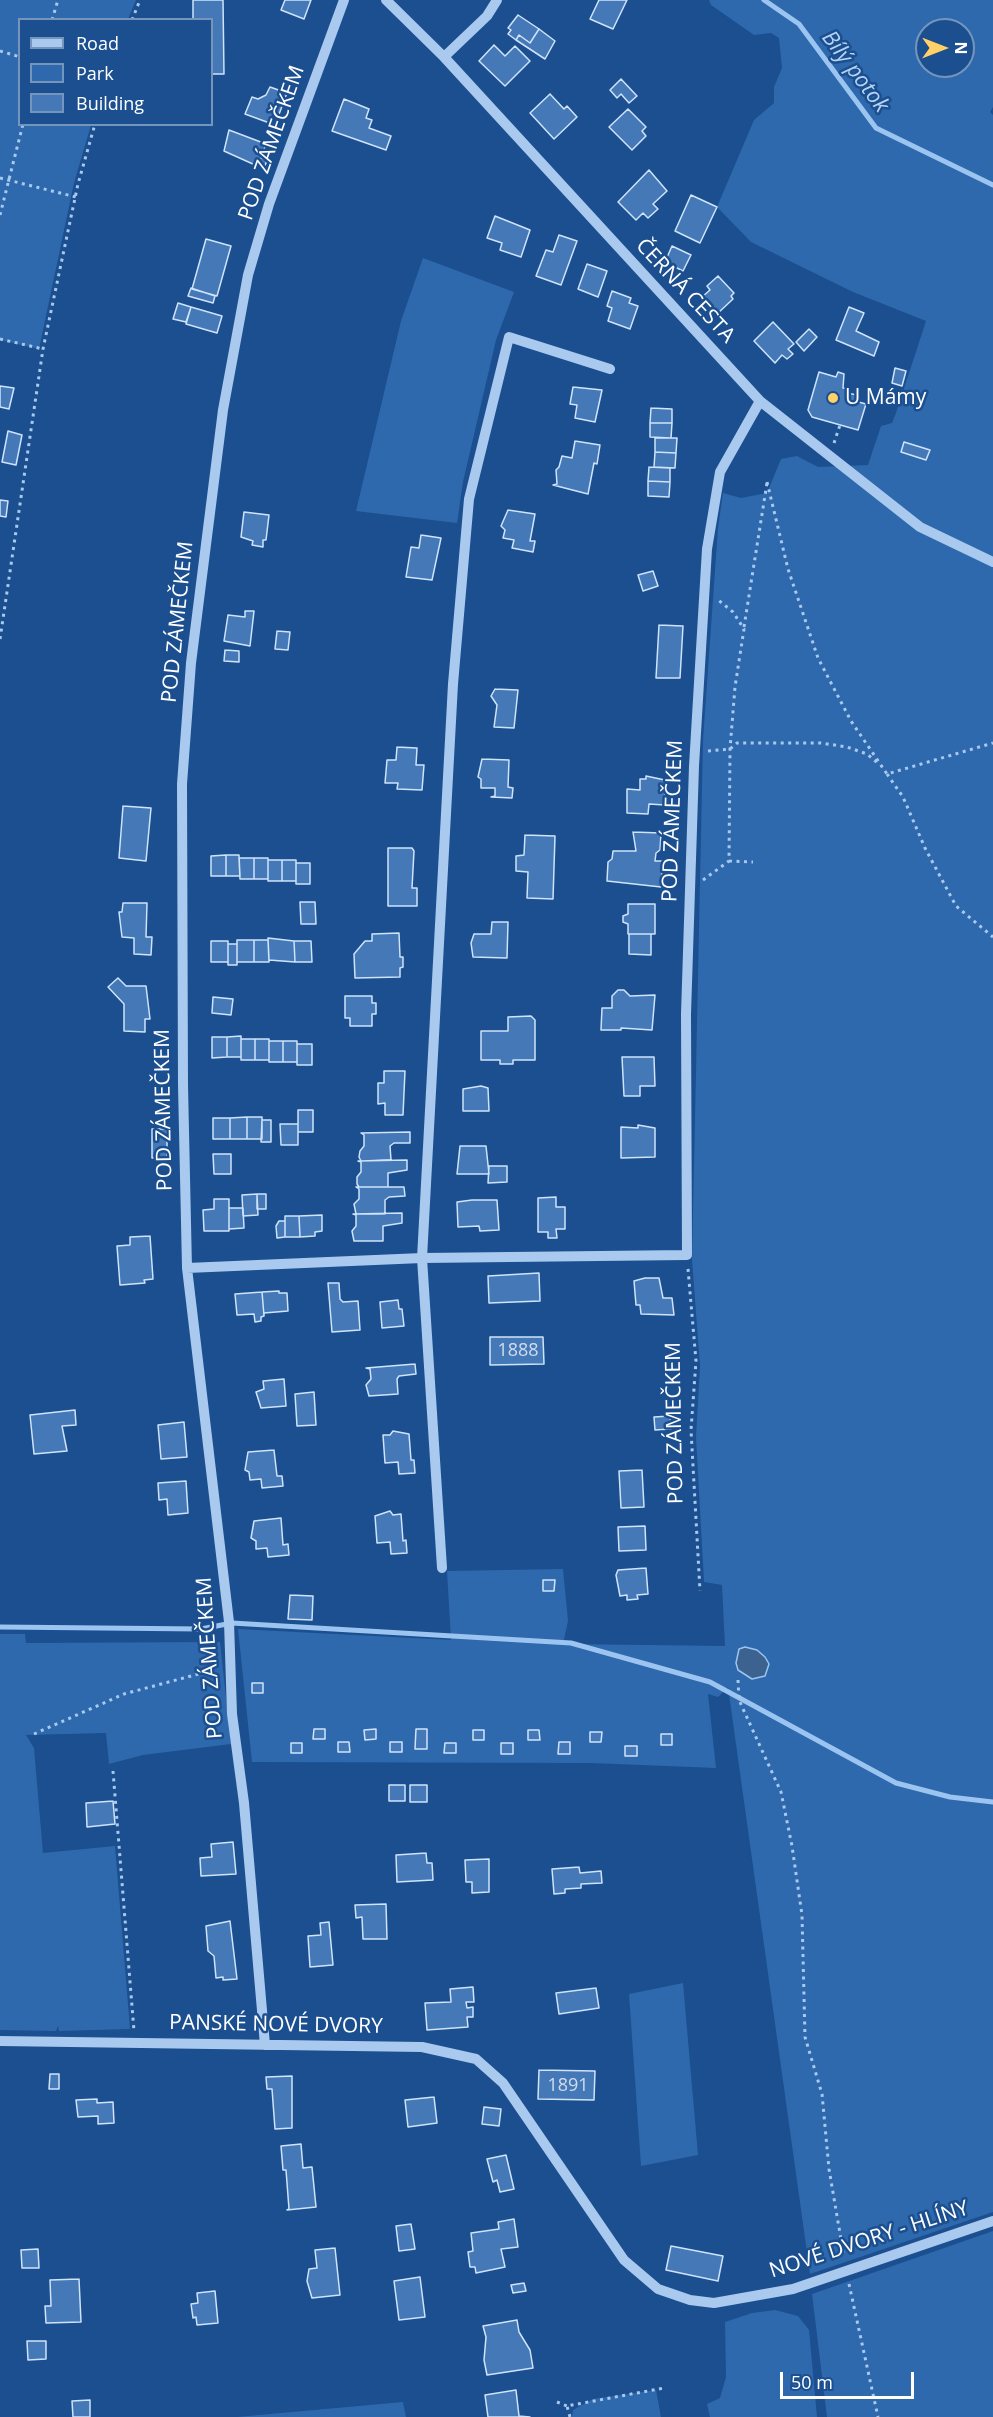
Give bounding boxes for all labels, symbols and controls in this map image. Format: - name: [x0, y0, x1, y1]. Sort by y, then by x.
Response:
- legend: [18, 18, 213, 126]
- north arrow: [915, 18, 975, 78]
- water label: Bílý potok: [816, 26, 894, 118]
- text: Road: [76, 31, 119, 55]
- text: N: [950, 41, 972, 55]
- text: Park: [76, 61, 114, 85]
- street label: POD ZÁMEČKEM: [234, 62, 310, 224]
- text: Building: [76, 91, 144, 115]
- street label: ČERNÁ CESTA: [630, 234, 740, 348]
- place label: U Mámy: [845, 385, 926, 411]
- marker: U Mámy: [826, 391, 840, 405]
- street label: POD ZÁMEČKEM: [157, 540, 199, 704]
- street label: POD ZÁMEČKEM: [658, 740, 688, 902]
- street label: POD ZÁMEČKEM: [150, 1029, 178, 1191]
- house number: 1888: [497, 1340, 539, 1362]
- street label: POD ZÁMEČKEM: [661, 1342, 689, 1504]
- street label: POD ZÁMEČKEM: [192, 1576, 228, 1740]
- street label: PANSKÉ NOVÉ DVORY: [169, 2011, 383, 2039]
- house number: 1891: [547, 2075, 589, 2097]
- street label: NOVÉ DVORY - HLÍNY: [766, 2196, 972, 2284]
- scale bar: [783, 2360, 916, 2398]
- text: 50 m: [791, 2370, 833, 2394]

